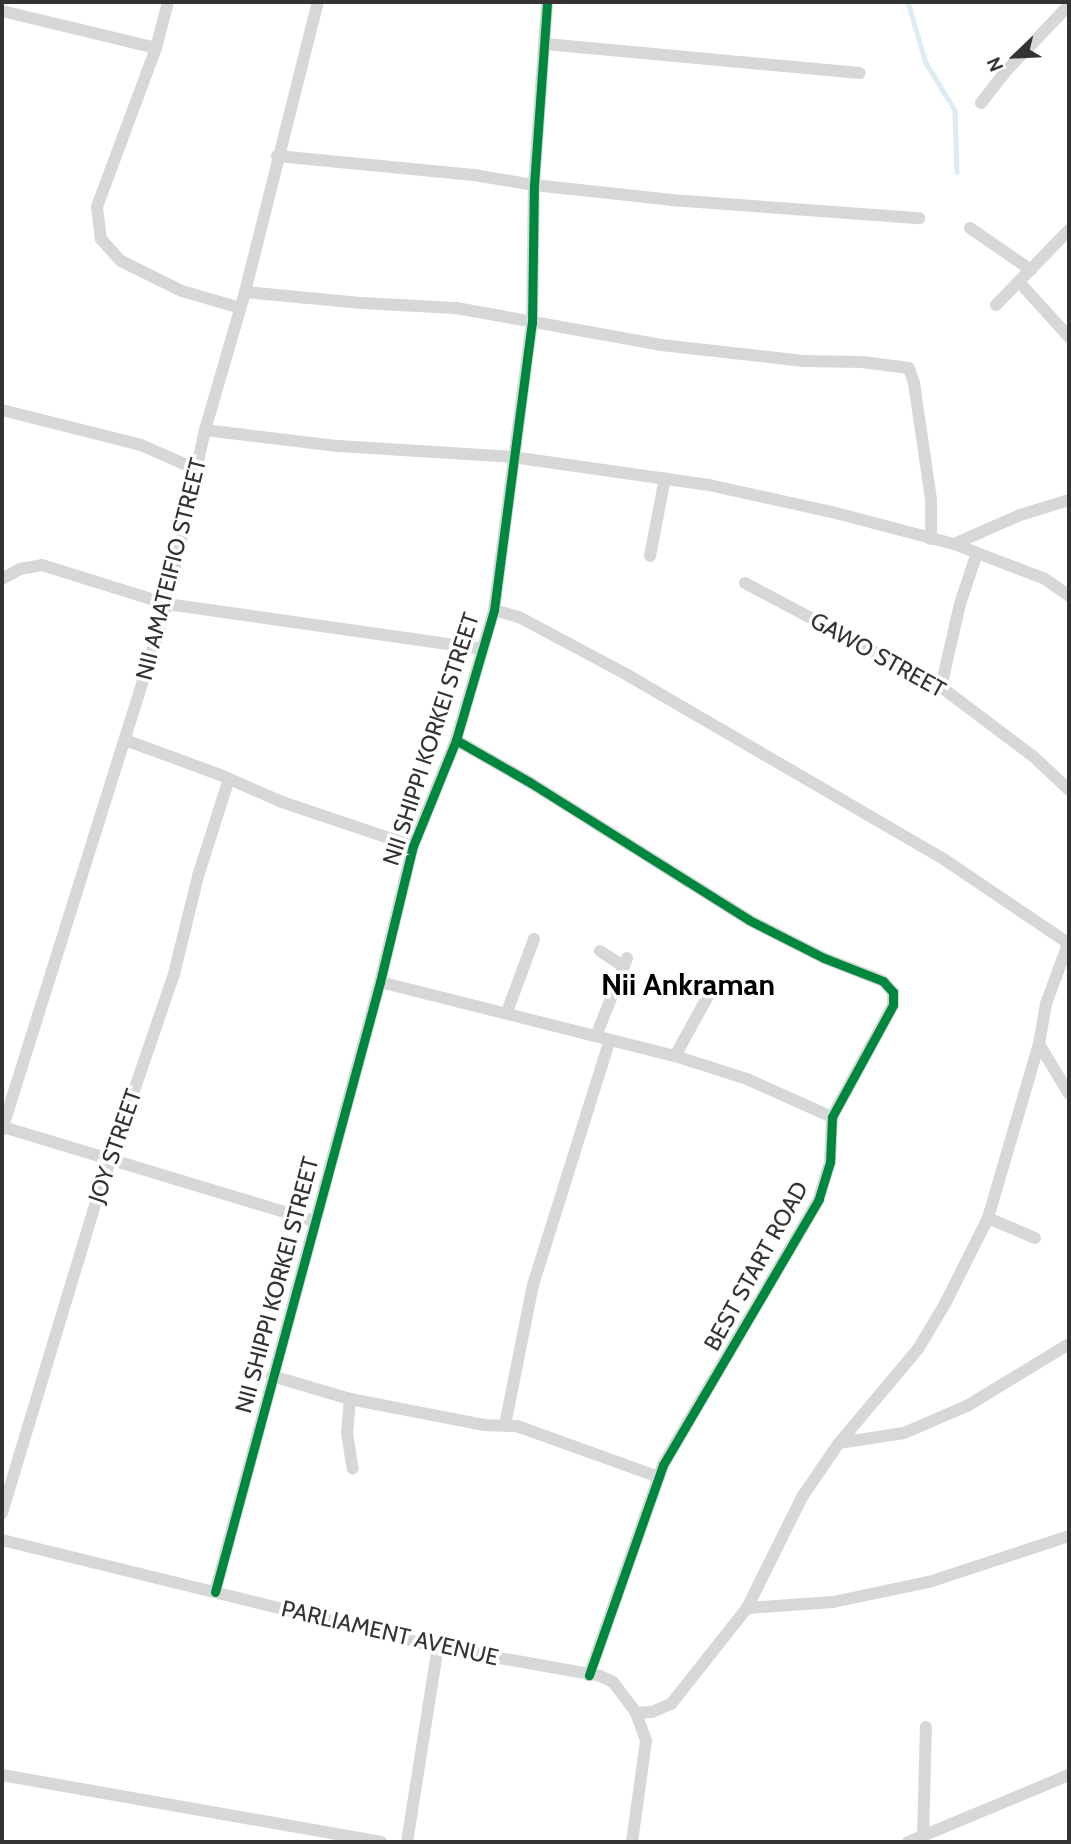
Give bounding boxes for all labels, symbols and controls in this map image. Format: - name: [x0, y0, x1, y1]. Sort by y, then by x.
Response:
- north arrow: [980, 21, 1050, 91]
- text: N: [982, 54, 1008, 75]
- street label: NII AMATEIFIO STREET: [130, 455, 212, 683]
- street label: GAWO STREET: [805, 606, 951, 704]
- street label: NII SHIPPI KORKEI STREET: [377, 609, 485, 869]
- district label: Nii Ankraman: [601, 967, 775, 1003]
- street label: JOY STREET: [83, 1085, 147, 1207]
- street label: NII SHIPPI KORKEI STREET: [230, 1154, 324, 1416]
- street label: BEST START ROAD: [698, 1177, 814, 1355]
- street label: PARLIAMENT AVENUE: [279, 1595, 501, 1671]

